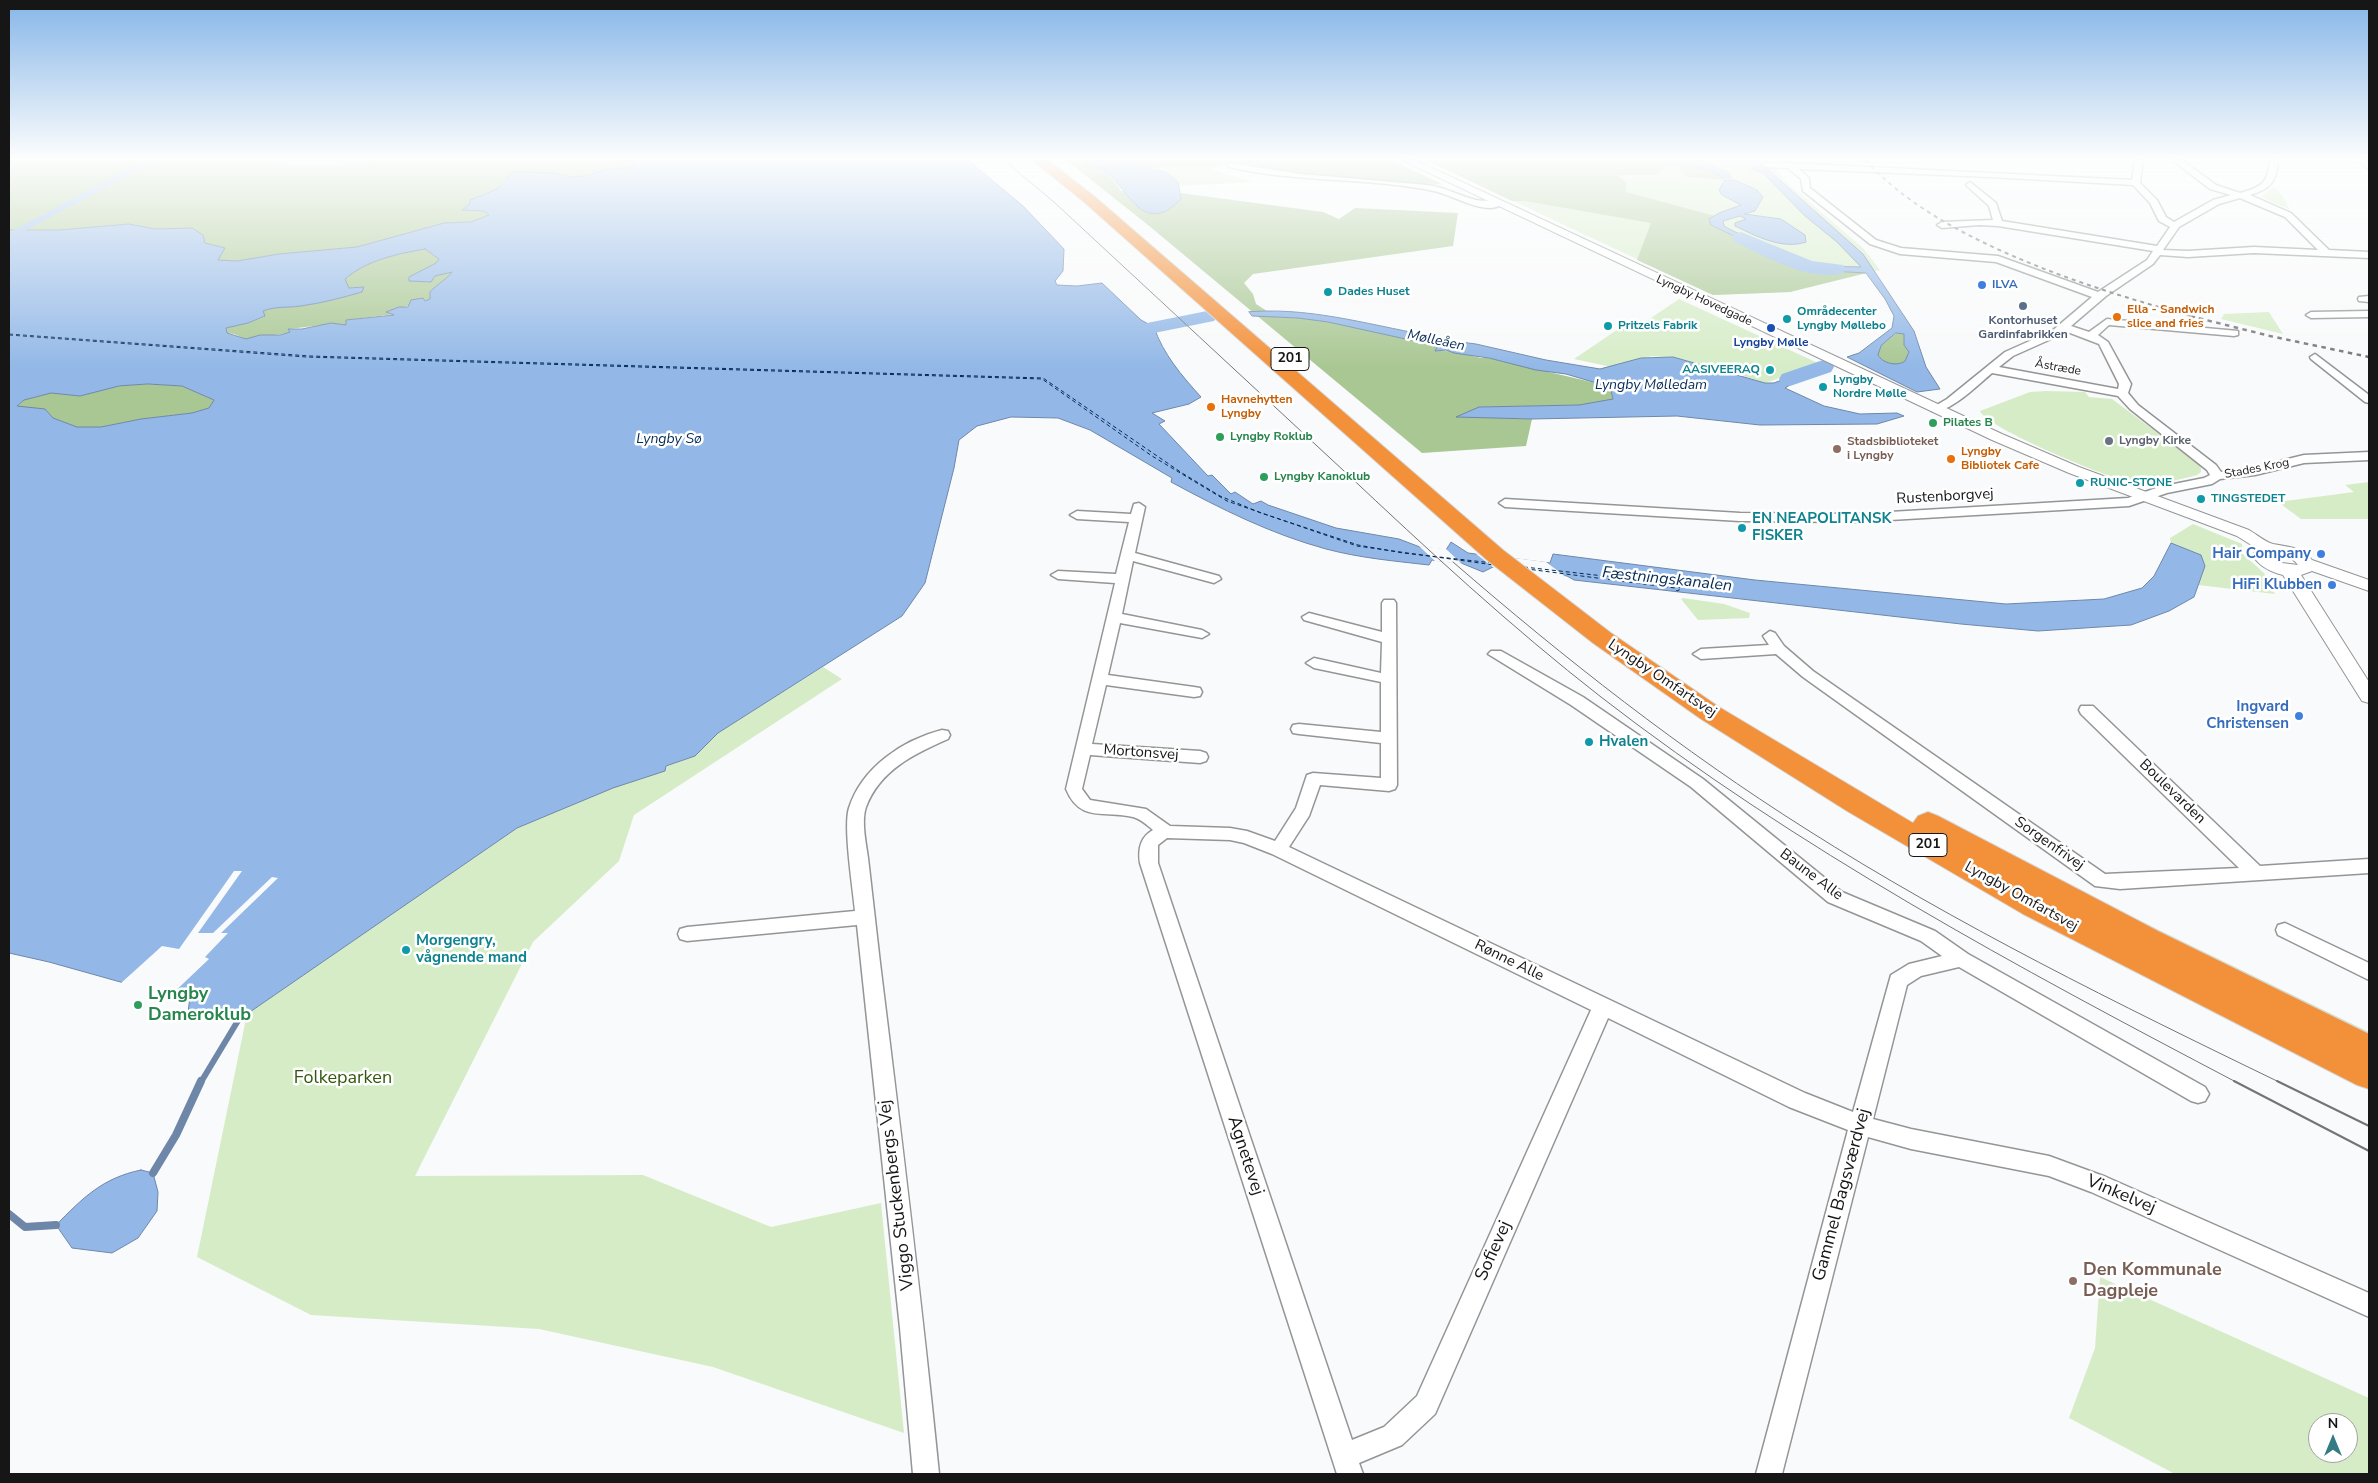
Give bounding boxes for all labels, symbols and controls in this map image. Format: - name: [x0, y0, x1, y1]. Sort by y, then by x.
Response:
- street label: Lyngby Hovedgade: [1654, 272, 1754, 330]
- place label: ILVA: [1992, 278, 2018, 292]
- marker: ILVA: [1976, 279, 1988, 291]
- place label: Dades Huset: [1338, 285, 1410, 299]
- marker: Dades Huset: [1322, 286, 1334, 298]
- marker: Kontorhuset Gardinfabrikken: [2017, 300, 2029, 312]
- place label: Ella - Sandwich slice and fries: [2127, 303, 2214, 331]
- place label: Områdecenter Lyngby Møllebo: [1797, 305, 1886, 333]
- marker: Ella - Sandwich slice and fries: [2111, 311, 2123, 323]
- marker: Områdecenter Lyngby Møllebo: [1781, 313, 1793, 325]
- place label: Kontorhuset Gardinfabrikken: [1978, 314, 2068, 342]
- place label: Pritzels Fabrik: [1618, 319, 1697, 333]
- marker: Pritzels Fabrik: [1602, 320, 1614, 332]
- marker: Lyngby Mølle: [1765, 322, 1777, 334]
- water label: Mølleåen: [1406, 327, 1466, 355]
- place label: Lyngby Mølle: [1734, 336, 1808, 350]
- road number: 201: [1271, 348, 1309, 370]
- street label: Åstræde: [2034, 357, 2082, 379]
- place label: AASIVEERAQ: [1682, 363, 1760, 377]
- marker: AASIVEERAQ: [1764, 364, 1776, 376]
- place label: Lyngby Nordre Mølle: [1833, 373, 1906, 401]
- water label: Lyngby Mølledam: [1595, 378, 1707, 394]
- marker: Lyngby Nordre Mølle: [1817, 381, 1829, 393]
- place label: Havnehytten Lyngby: [1221, 393, 1292, 421]
- marker: Havnehytten Lyngby: [1205, 401, 1217, 413]
- place label: Pilates B: [1943, 416, 1993, 430]
- marker: Pilates B: [1927, 417, 1939, 429]
- place label: Lyngby Roklub: [1230, 430, 1313, 444]
- marker: Lyngby Roklub: [1214, 431, 1226, 443]
- water label: Lyngby Sø: [636, 432, 702, 448]
- place label: Lyngby Kirke: [2119, 434, 2191, 448]
- place label: Stadsbiblioteket i Lyngby: [1847, 435, 1938, 463]
- marker: Lyngby Kirke: [2103, 435, 2115, 447]
- marker: Stadsbiblioteket i Lyngby: [1831, 443, 1843, 455]
- place label: Lyngby Bibliotek Cafe: [1961, 445, 2039, 473]
- marker: Lyngby Bibliotek Cafe: [1945, 453, 1957, 465]
- street label: Stades Krog: [2223, 456, 2291, 482]
- place label: Lyngby Kanoklub: [1274, 470, 1370, 484]
- marker: Lyngby Kanoklub: [1258, 471, 1270, 483]
- place label: RUNIC-STONE: [2090, 476, 2172, 490]
- marker: RUNIC-STONE: [2074, 477, 2086, 489]
- street label: Rustenborgvej: [1896, 485, 1994, 509]
- place label: TINGSTEDET: [2211, 492, 2285, 506]
- marker: TINGSTEDET: [2195, 493, 2207, 505]
- place label: EN NEAPOLITANSK FISKER: [1752, 510, 1891, 545]
- marker: EN NEAPOLITANSK FISKER: [1736, 522, 1748, 534]
- place label: Hair Company: [2212, 545, 2311, 563]
- marker: Hair Company: [2315, 548, 2327, 560]
- water label: Fæstningskanalen: [1601, 564, 1733, 596]
- place label: HiFi Klubben: [2232, 576, 2322, 594]
- marker: HiFi Klubben: [2326, 579, 2338, 591]
- street label: Lyngby Omfartsvej: [1604, 636, 1720, 722]
- place label: Ingvard Christensen: [2206, 698, 2289, 733]
- marker: Ingvard Christensen: [2293, 710, 2305, 722]
- place label: Hvalen: [1599, 733, 1648, 751]
- marker: Hvalen: [1583, 736, 1595, 748]
- street label: Mortonsvej: [1103, 741, 1179, 765]
- street label: Boulevarden: [2135, 756, 2209, 828]
- street label: Sorgenfrivej: [2011, 813, 2087, 875]
- road number: 201: [1909, 834, 1947, 856]
- street label: Baune Alle: [1776, 845, 1846, 905]
- street label: Lyngby Omfartsvej: [1961, 858, 2081, 936]
- place label: Morgengry, vågnende mand: [416, 932, 527, 967]
- street label: Rønne Alle: [1471, 937, 1547, 985]
- marker: Morgengry, vågnende mand: [400, 944, 412, 956]
- place label: Lyngby Dameroklub: [148, 984, 251, 1026]
- marker: Lyngby Dameroklub: [132, 999, 144, 1011]
- park label: Folkeparken: [294, 1068, 392, 1090]
- street label: Viggo Stuckenbergs Vej: [875, 1098, 919, 1292]
- street label: Gammel Bagsværdvej: [1809, 1106, 1875, 1284]
- street label: Agnetevej: [1222, 1114, 1268, 1198]
- street label: Vinkelvej: [2083, 1171, 2159, 1219]
- street label: Sofievej: [1471, 1218, 1517, 1284]
- place label: Den Kommunale Dagpleje: [2083, 1260, 2222, 1302]
- marker: Den Kommunale Dagpleje: [2067, 1275, 2079, 1287]
- north arrow: [2308, 1413, 2358, 1463]
- text: N: [2328, 1414, 2338, 1433]

